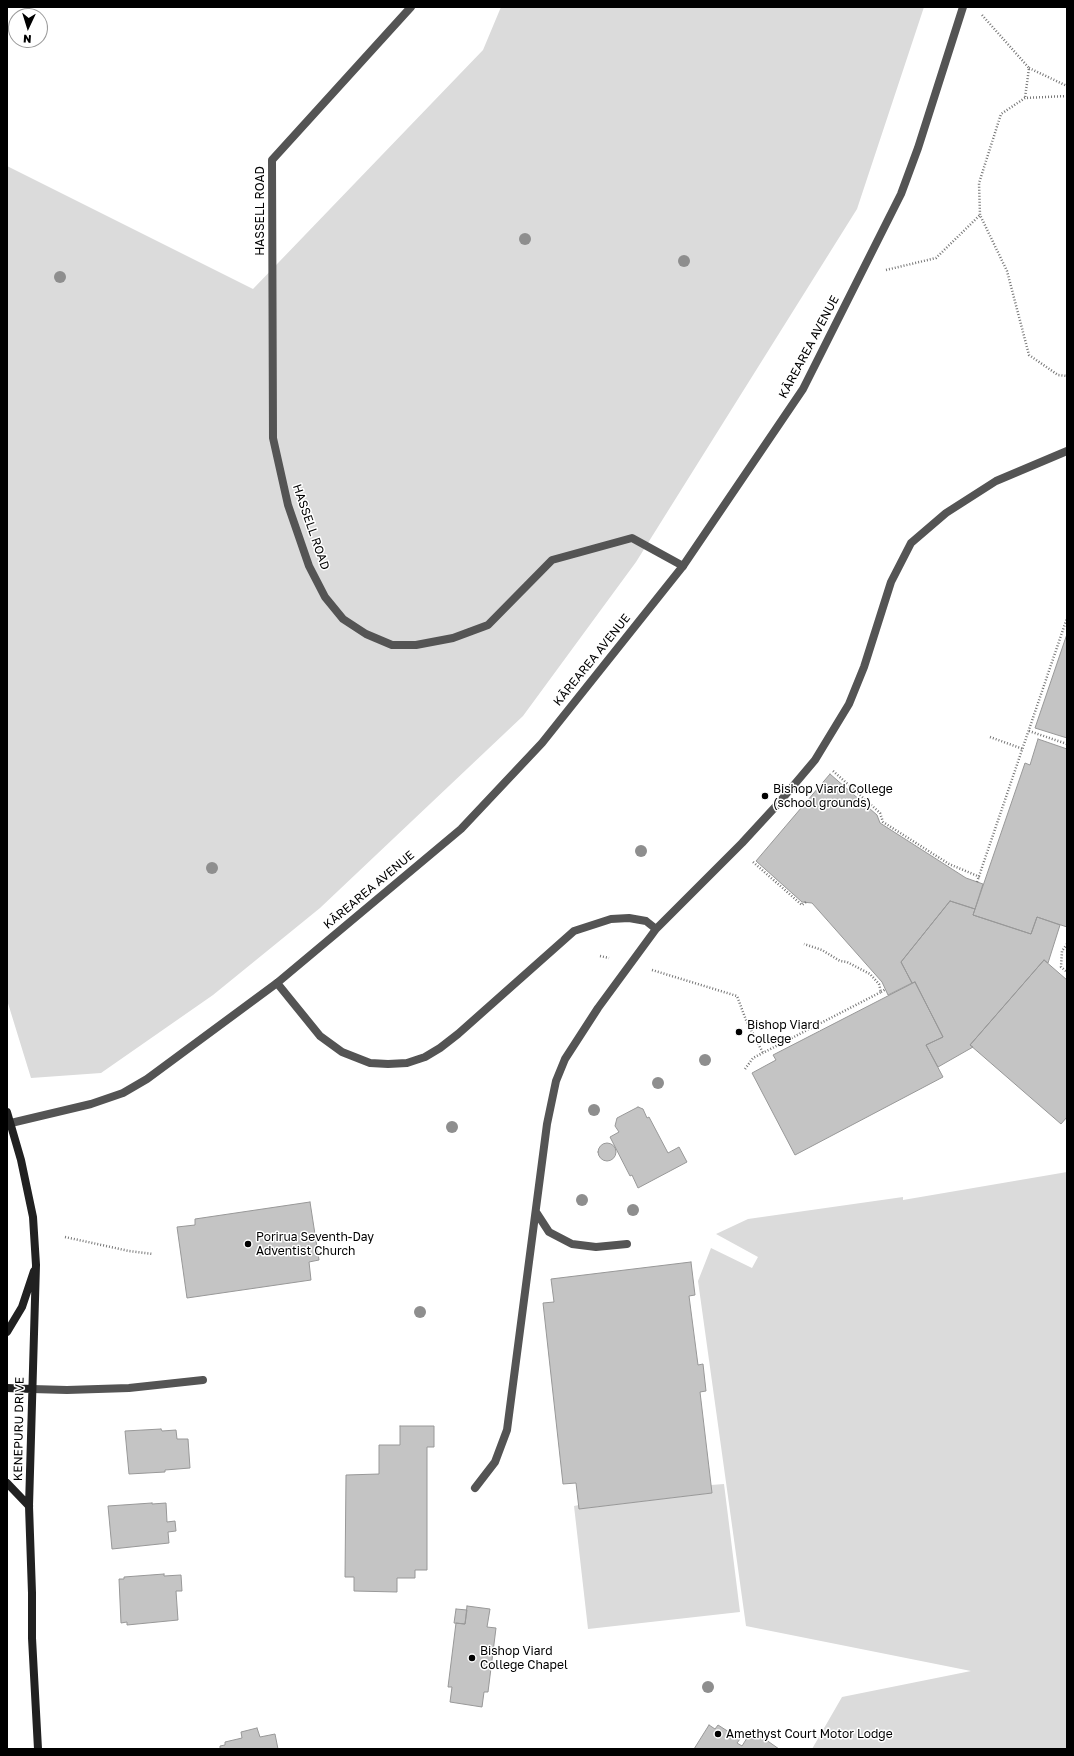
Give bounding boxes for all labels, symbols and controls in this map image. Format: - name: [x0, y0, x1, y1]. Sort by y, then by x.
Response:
- north arrow: [8, 8, 48, 48]
- text: N: [23, 33, 32, 46]
- street label: HASSELL ROAD: [253, 166, 267, 256]
- street label: KĀREAREA AVENUE: [776, 293, 842, 401]
- street label: HASSELL ROAD: [290, 482, 332, 572]
- street label: KĀREAREA AVENUE: [550, 611, 634, 709]
- place label: Bishop Viard College (school grounds): [773, 782, 893, 810]
- marker: Bishop Viard College (school grounds): [760, 791, 770, 801]
- street label: KĀREAREA AVENUE: [321, 848, 417, 932]
- place label: Bishop Viard College: [747, 1018, 820, 1046]
- marker: Bishop Viard College: [734, 1027, 744, 1037]
- place label: Porirua Seventh-Day Adventist Church: [256, 1230, 374, 1258]
- marker: Porirua Seventh-Day Adventist Church: [243, 1239, 253, 1249]
- street label: KENEPURU DRIVE: [11, 1377, 27, 1481]
- place label: Bishop Viard College Chapel: [480, 1644, 568, 1672]
- marker: Bishop Viard College Chapel: [467, 1653, 477, 1663]
- place label: Amethyst Court Motor Lodge: [726, 1727, 893, 1741]
- marker: Amethyst Court Motor Lodge: [713, 1729, 723, 1739]

